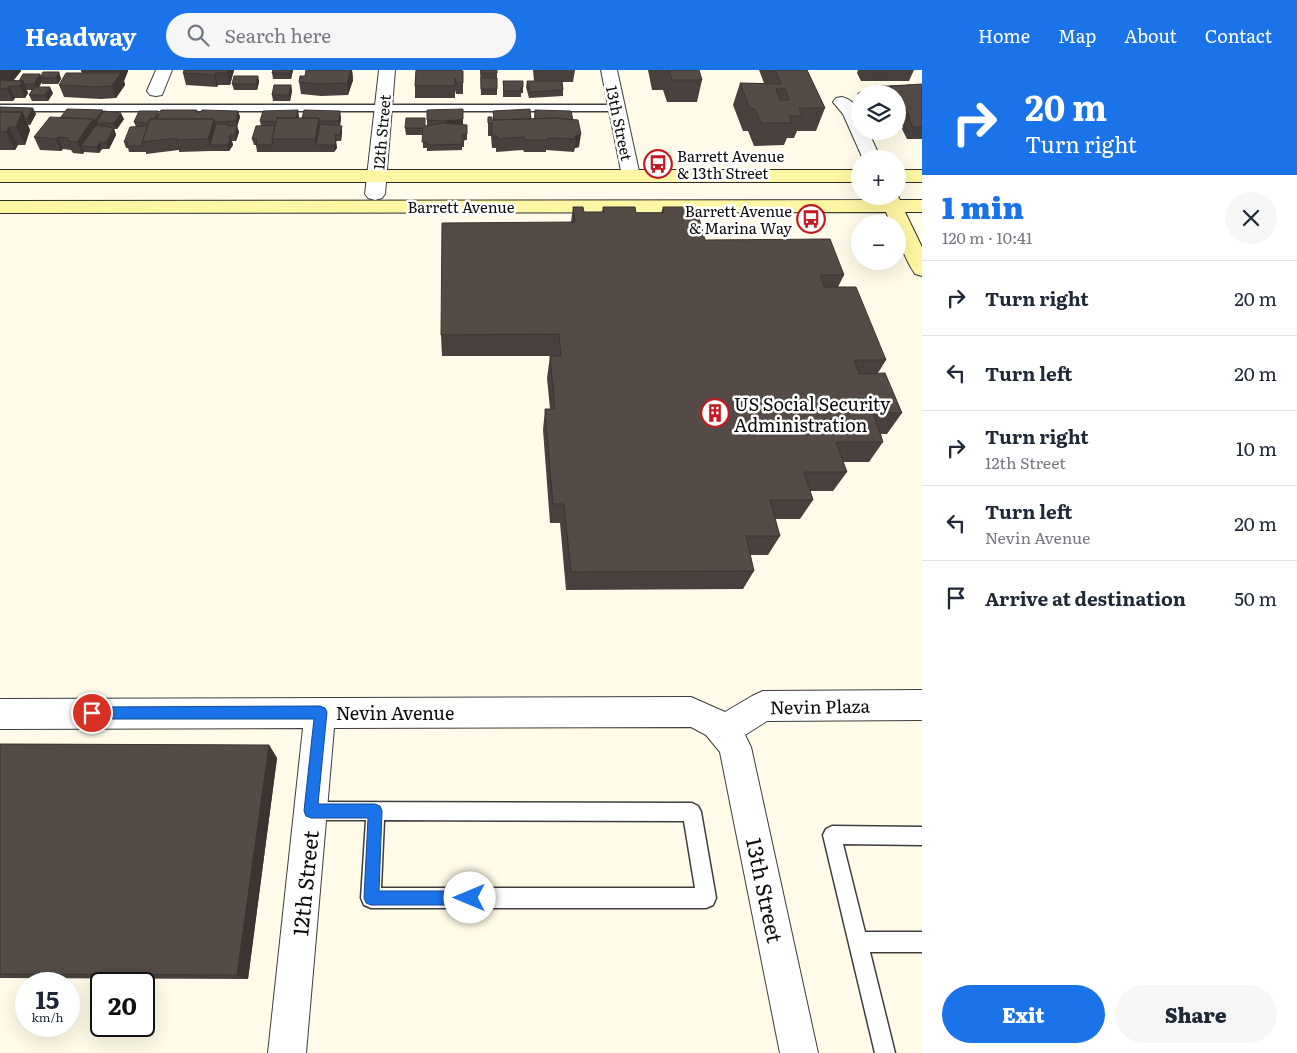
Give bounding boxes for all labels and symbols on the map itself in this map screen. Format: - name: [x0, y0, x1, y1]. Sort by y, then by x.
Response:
- street label: 13th Street: [601, 83, 639, 163]
- street label: 12th Street: [366, 93, 396, 171]
- place label: Barrett Avenue & 13th Street: [677, 144, 784, 184]
- bus stop icon: Barrett Avenue & 13th Street: [643, 149, 673, 179]
- street label: Barrett Avenue: [407, 195, 515, 218]
- place label: Barrett Avenue & Marina Way: [685, 199, 792, 239]
- bus stop icon: Barrett Avenue & Marina Way: [796, 204, 826, 234]
- place label: US Social Security Administration: [734, 390, 891, 438]
- building icon: US Social Security Administration: [700, 398, 730, 428]
- pin: [71, 692, 113, 734]
- street label: Nevin Plaza: [770, 692, 871, 720]
- street label: Nevin Avenue: [336, 699, 454, 726]
- street label: 12th Street: [283, 828, 325, 937]
- street label: 13th Street: [740, 835, 792, 946]
- position arrow: [443, 871, 495, 923]
- speed limit sign: 20: [90, 972, 155, 1037]

